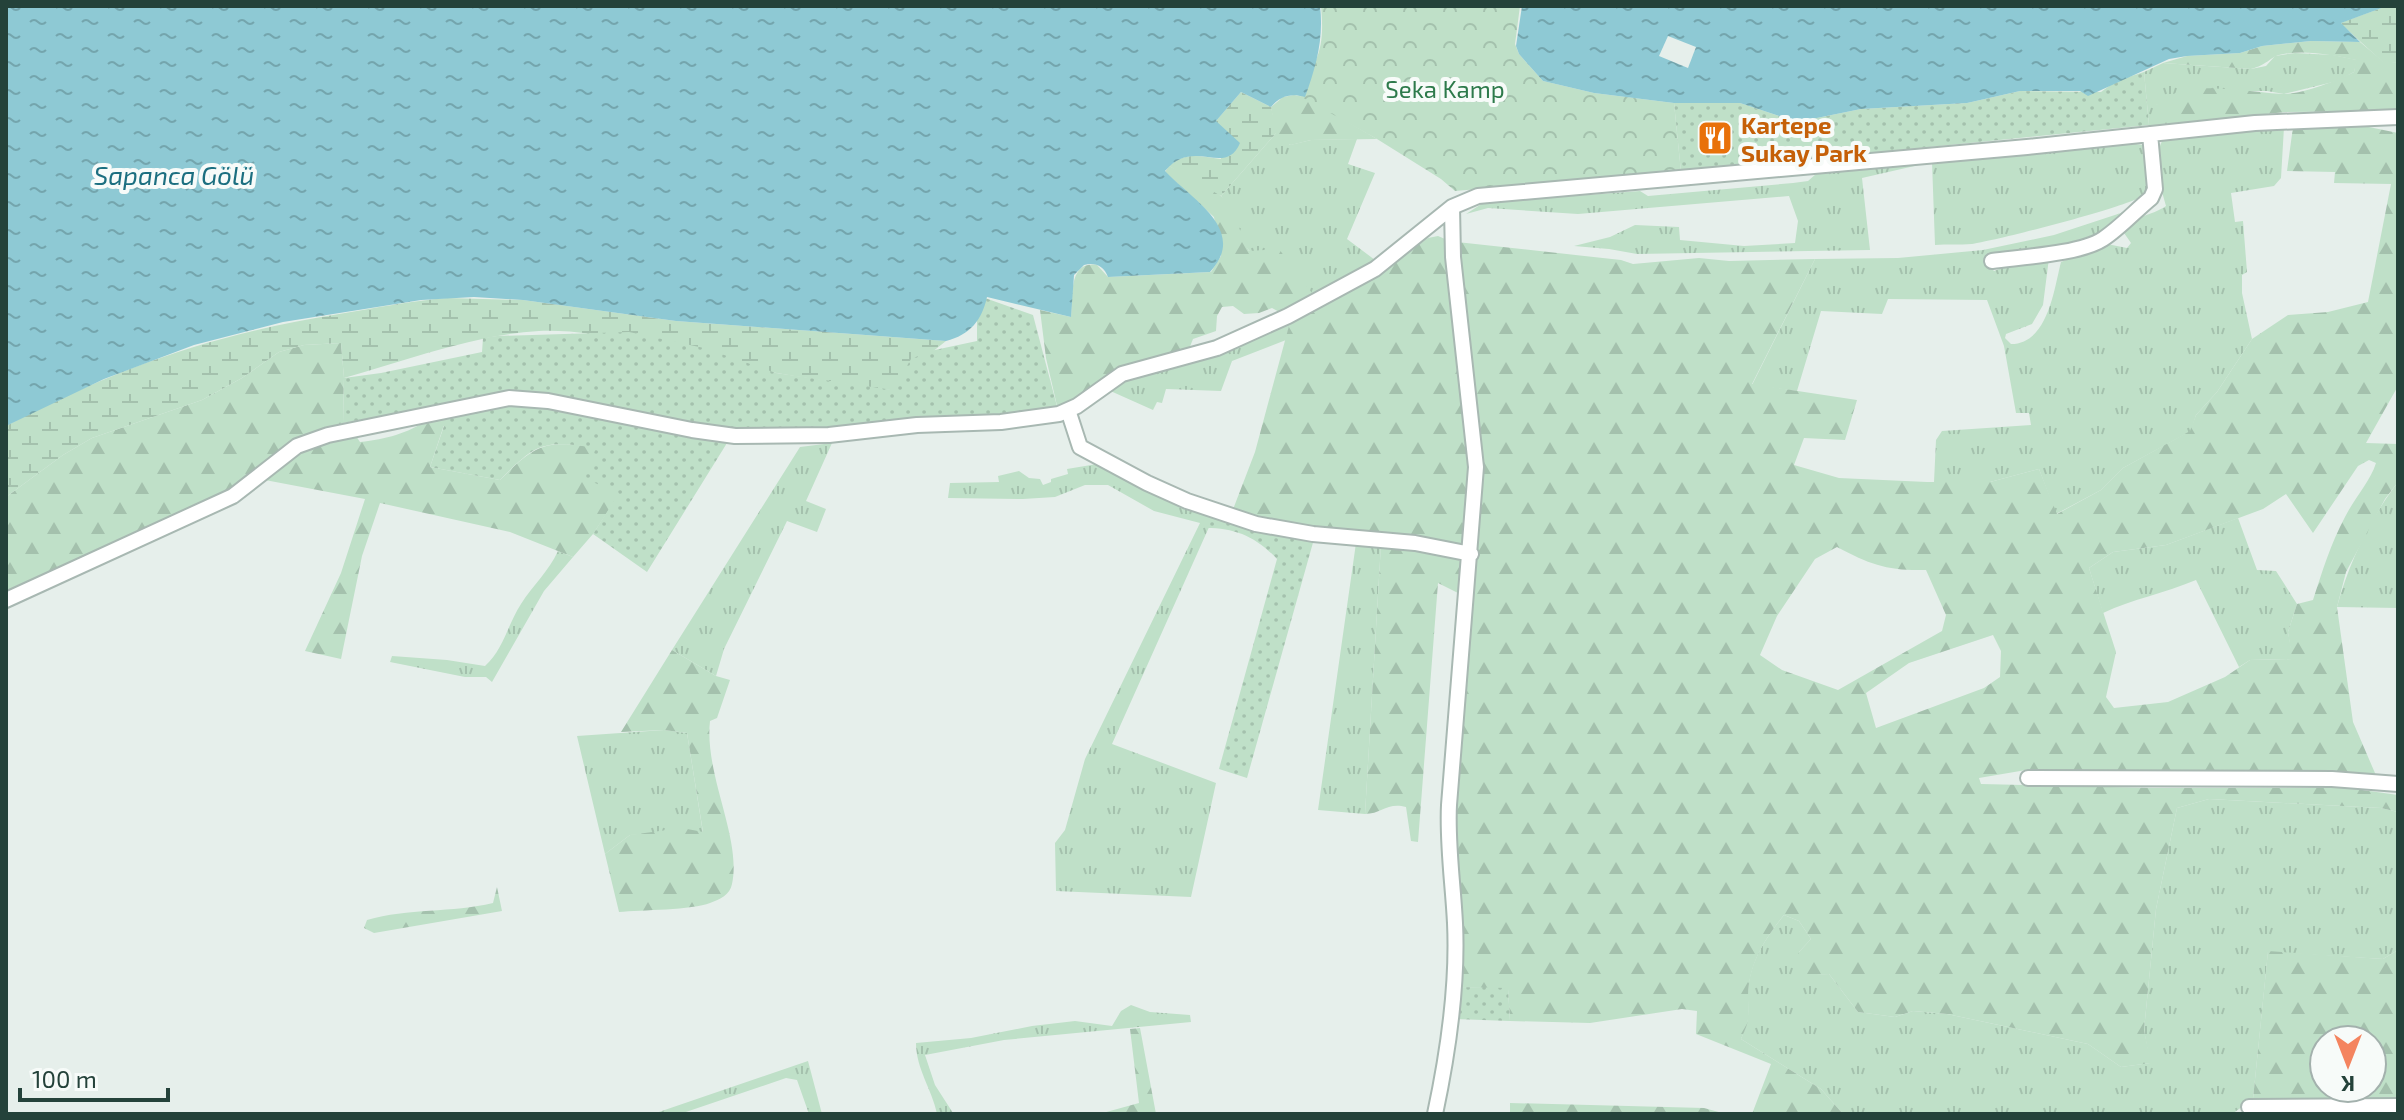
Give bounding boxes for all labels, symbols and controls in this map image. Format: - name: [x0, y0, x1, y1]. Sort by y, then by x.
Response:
- park label: Seka Kamp: [1385, 74, 1505, 103]
- place label: Kartepe Sukay Park: [1741, 110, 1867, 167]
- restaurant icon: Kartepe Sukay Park: [1696, 119, 1734, 157]
- water label: Sapanca Gölü: [94, 159, 254, 190]
- north arrow: [2308, 1024, 2388, 1104]
- scale bar: [20, 1052, 168, 1102]
- text: 100 m: [32, 1064, 97, 1093]
- text: K: [2341, 1072, 2355, 1098]

